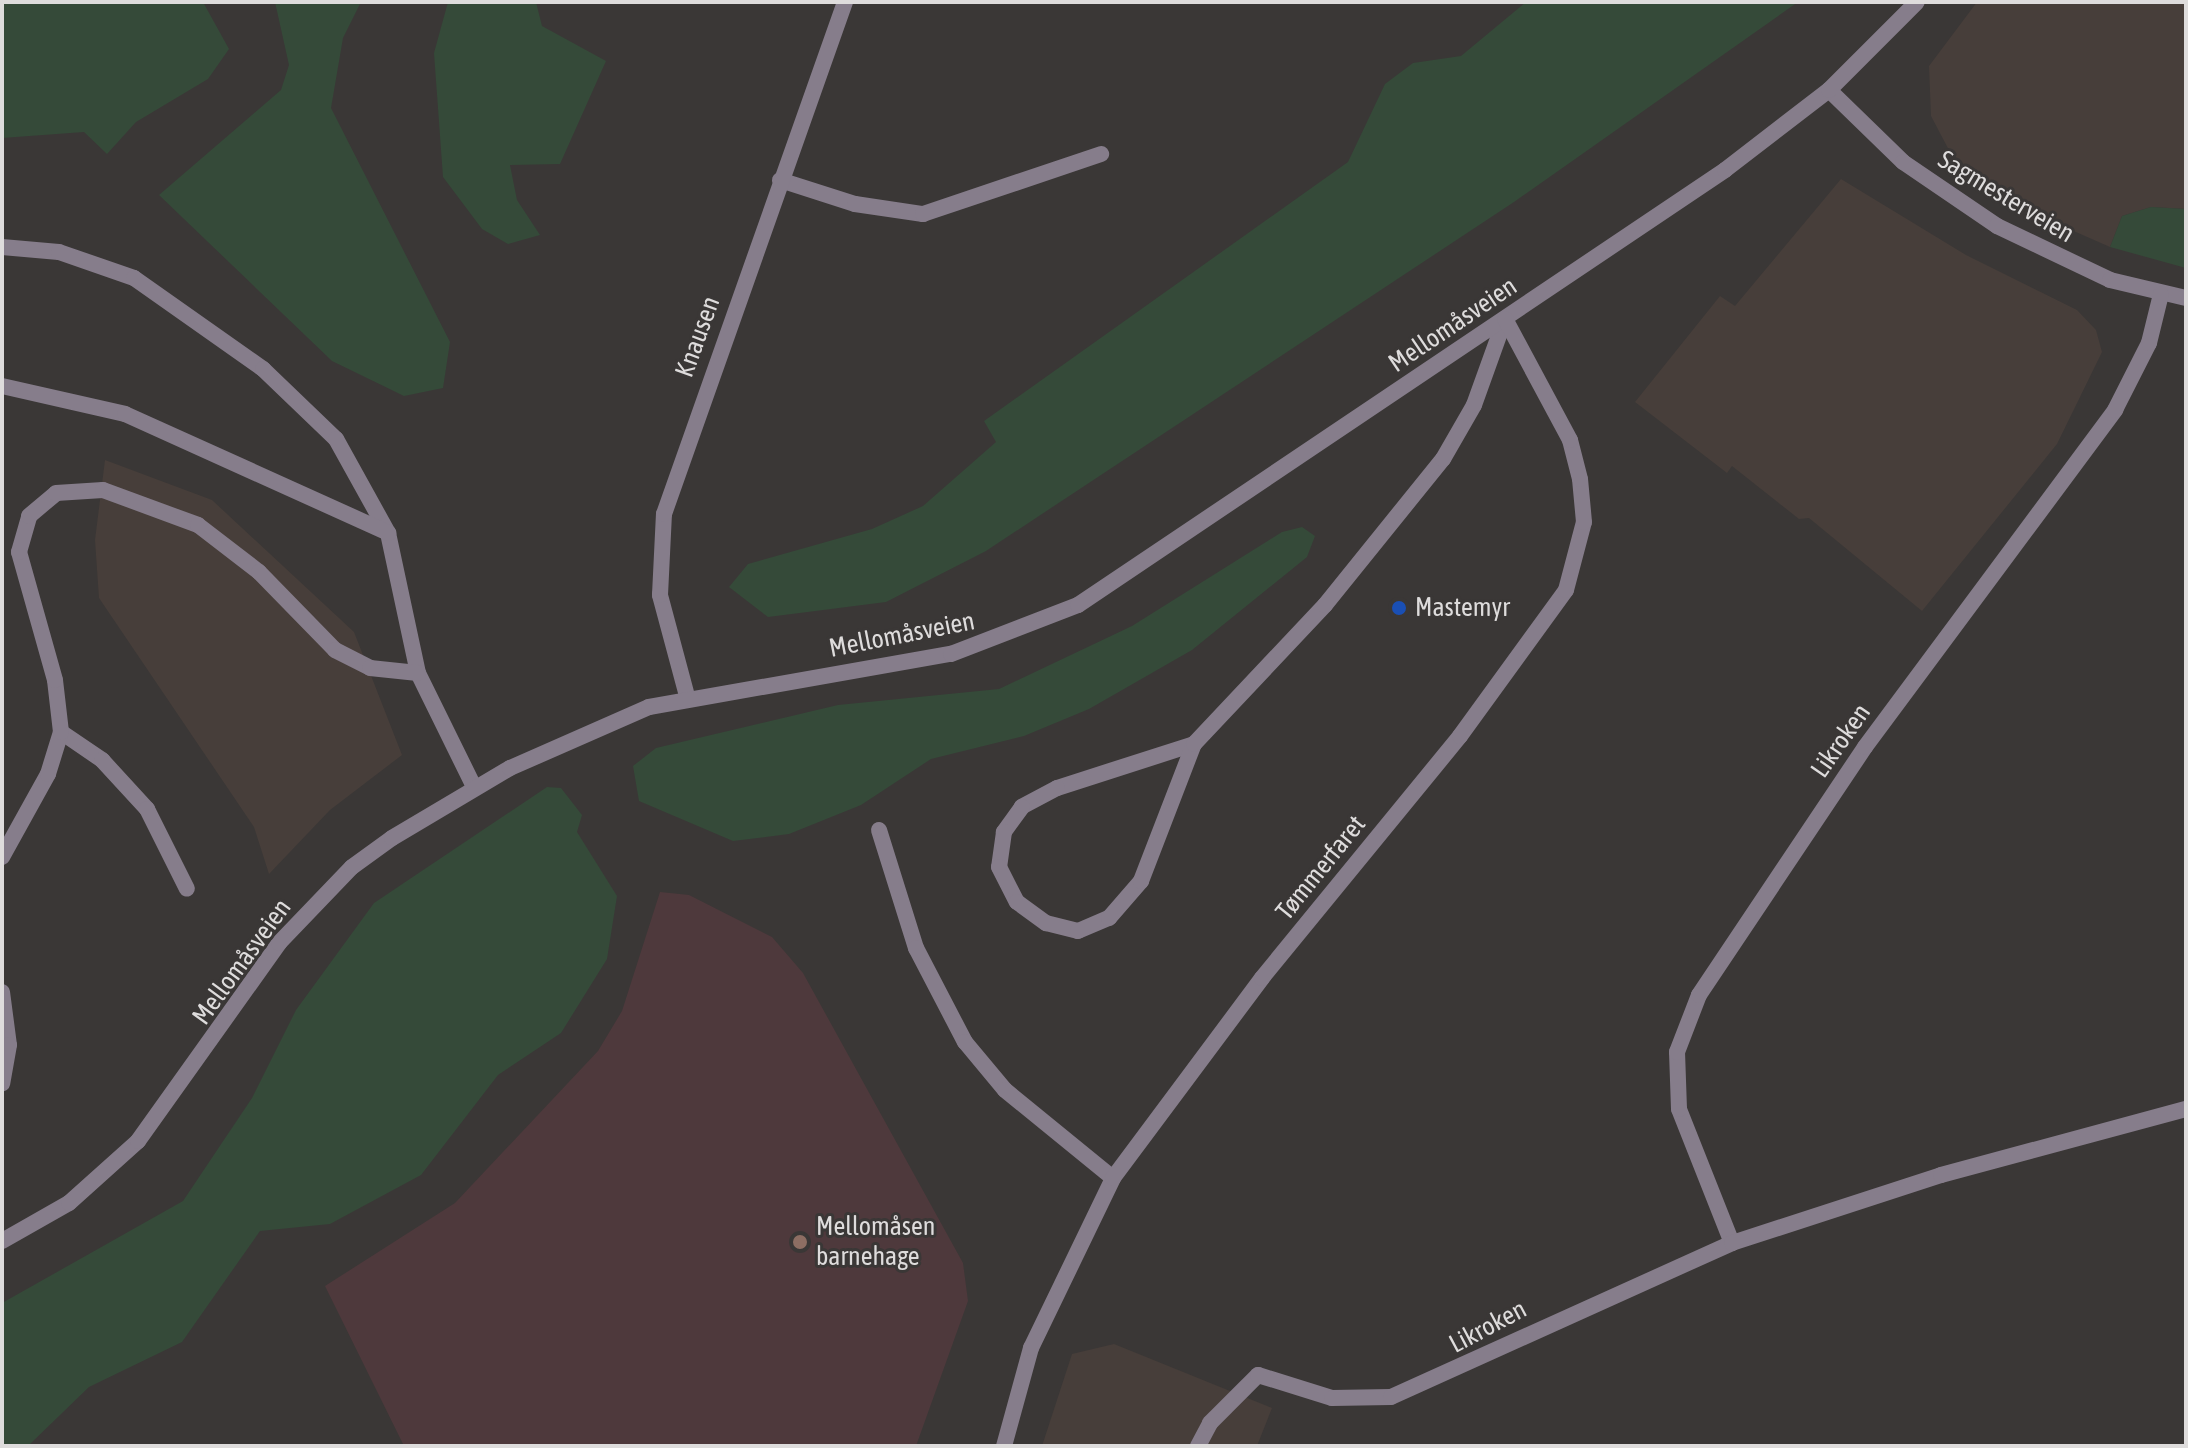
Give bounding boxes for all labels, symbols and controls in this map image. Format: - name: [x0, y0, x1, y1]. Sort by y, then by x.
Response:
- street label: Sagmesterveien: [1932, 144, 2080, 250]
- street label: Mellomåsveien: [1383, 271, 1523, 379]
- street label: Knausen: [669, 292, 727, 382]
- place label: Mastemyr: [1415, 592, 1510, 624]
- marker: Mastemyr: [1390, 599, 1408, 617]
- street label: Mellomåsveien: [827, 606, 977, 664]
- street label: Likroken: [1805, 698, 1877, 784]
- street label: Tømmerfaret: [1270, 810, 1372, 926]
- street label: Mellomåsveien: [186, 893, 298, 1031]
- place label: Mellomåsen barnehage: [816, 1211, 935, 1272]
- marker: Mellomåsen barnehage: [791, 1233, 809, 1251]
- street label: Likroken: [1444, 1294, 1532, 1360]

